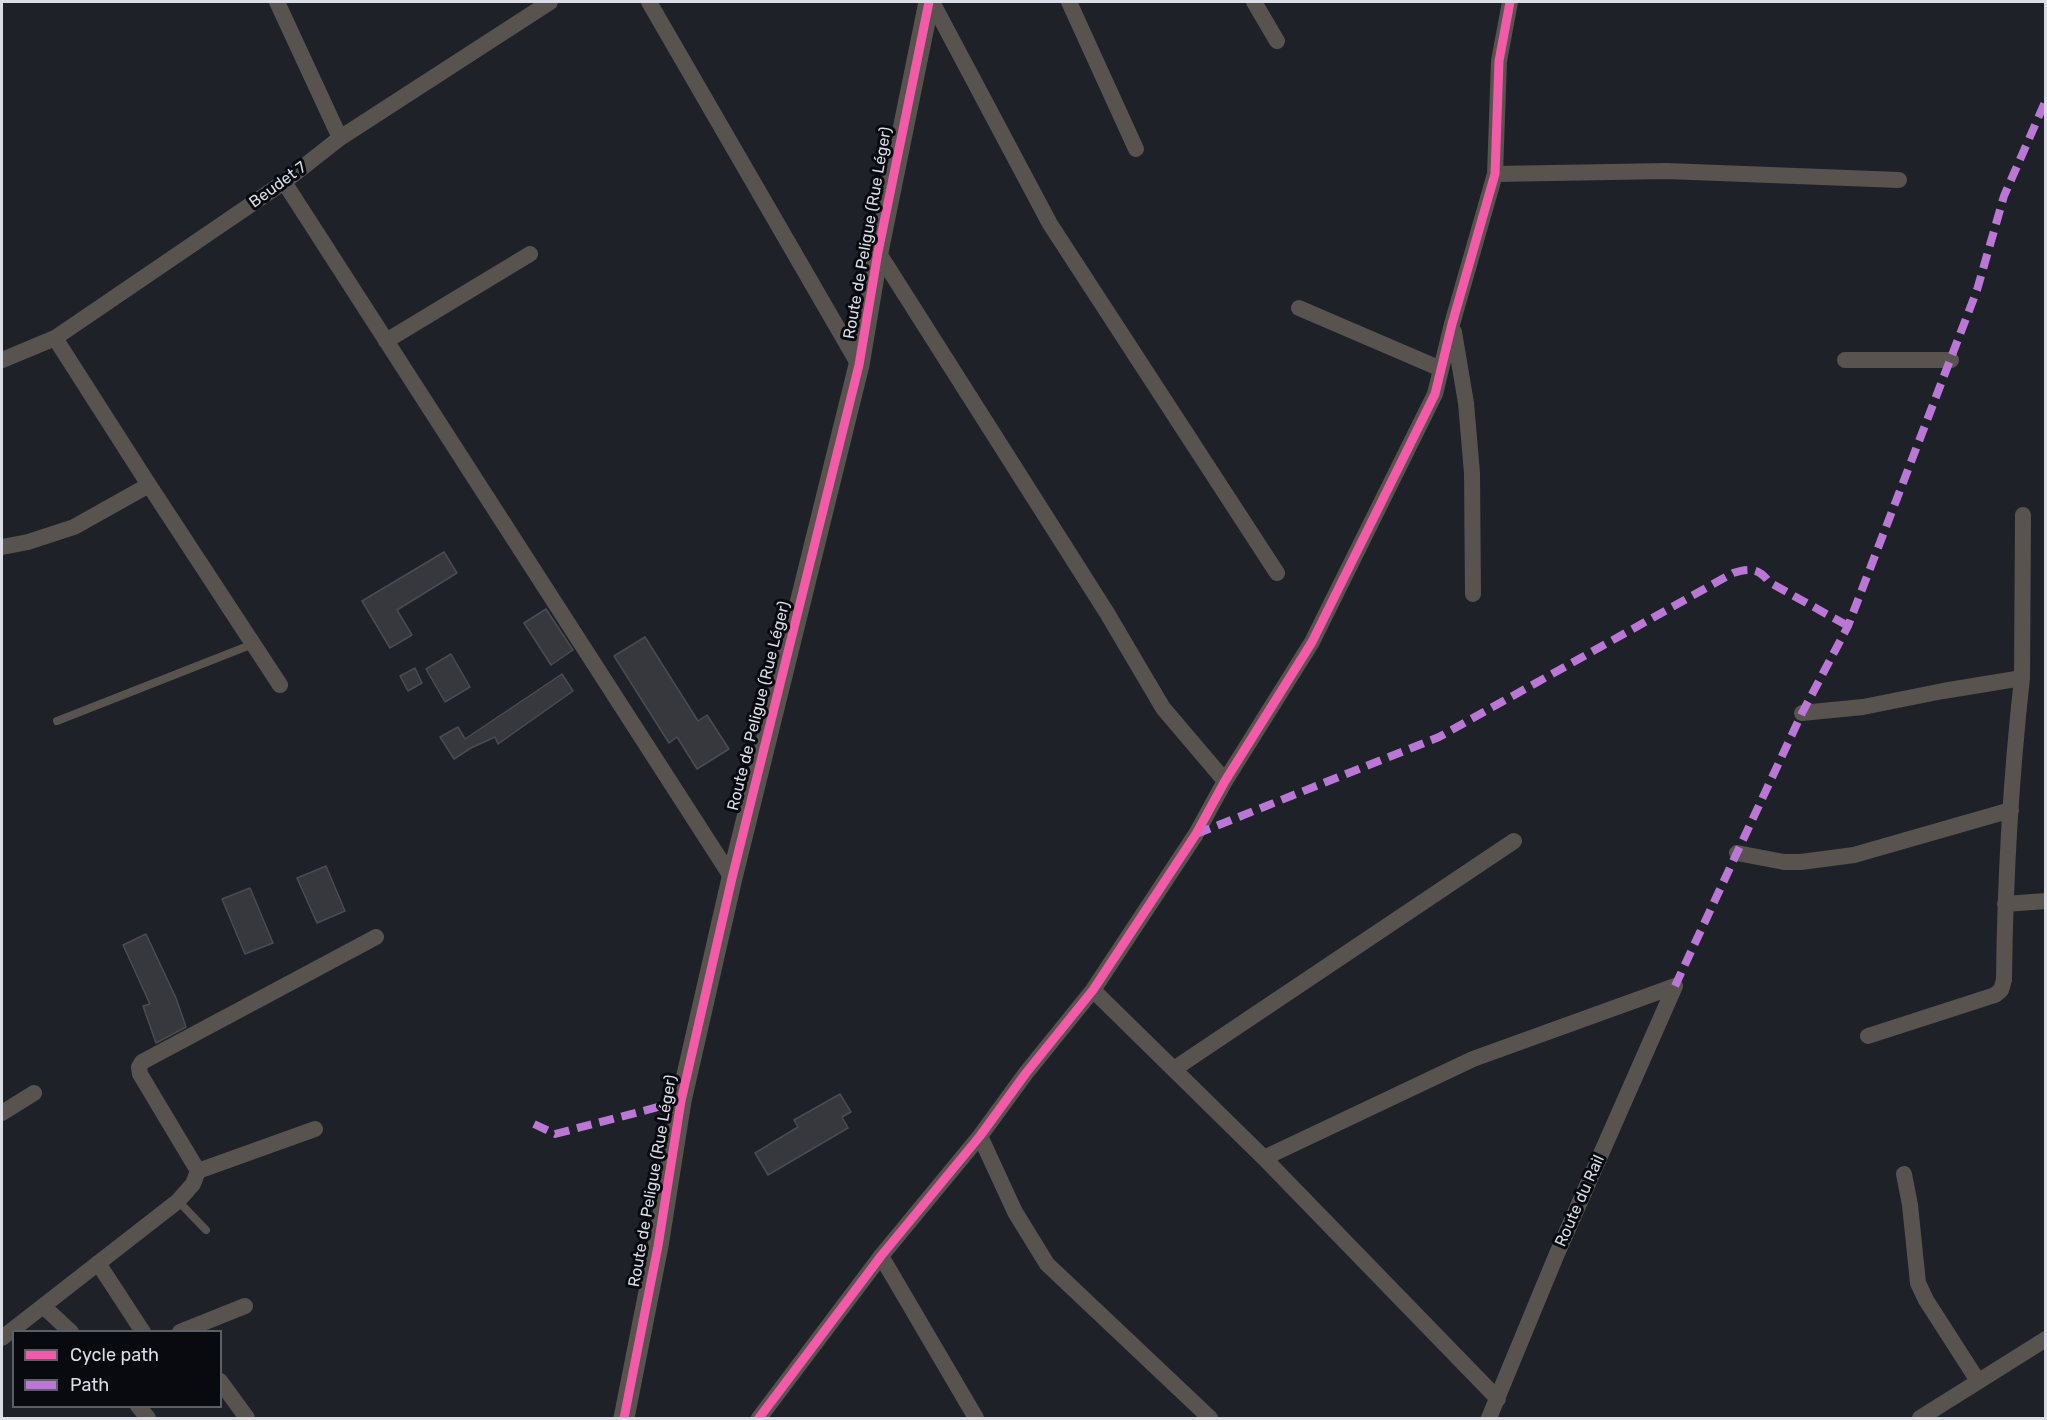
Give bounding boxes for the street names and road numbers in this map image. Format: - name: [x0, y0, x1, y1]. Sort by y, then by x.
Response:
- street label: Route de Peligue (Rue Léger): [840, 125, 896, 341]
- street label: Beudet 7: [246, 158, 310, 212]
- street label: Route de Peligue (Rue Léger): [724, 599, 794, 813]
- street label: Route de Peligue (Rue Léger): [625, 1073, 681, 1289]
- street label: Route du Rail: [1551, 1152, 1609, 1250]

